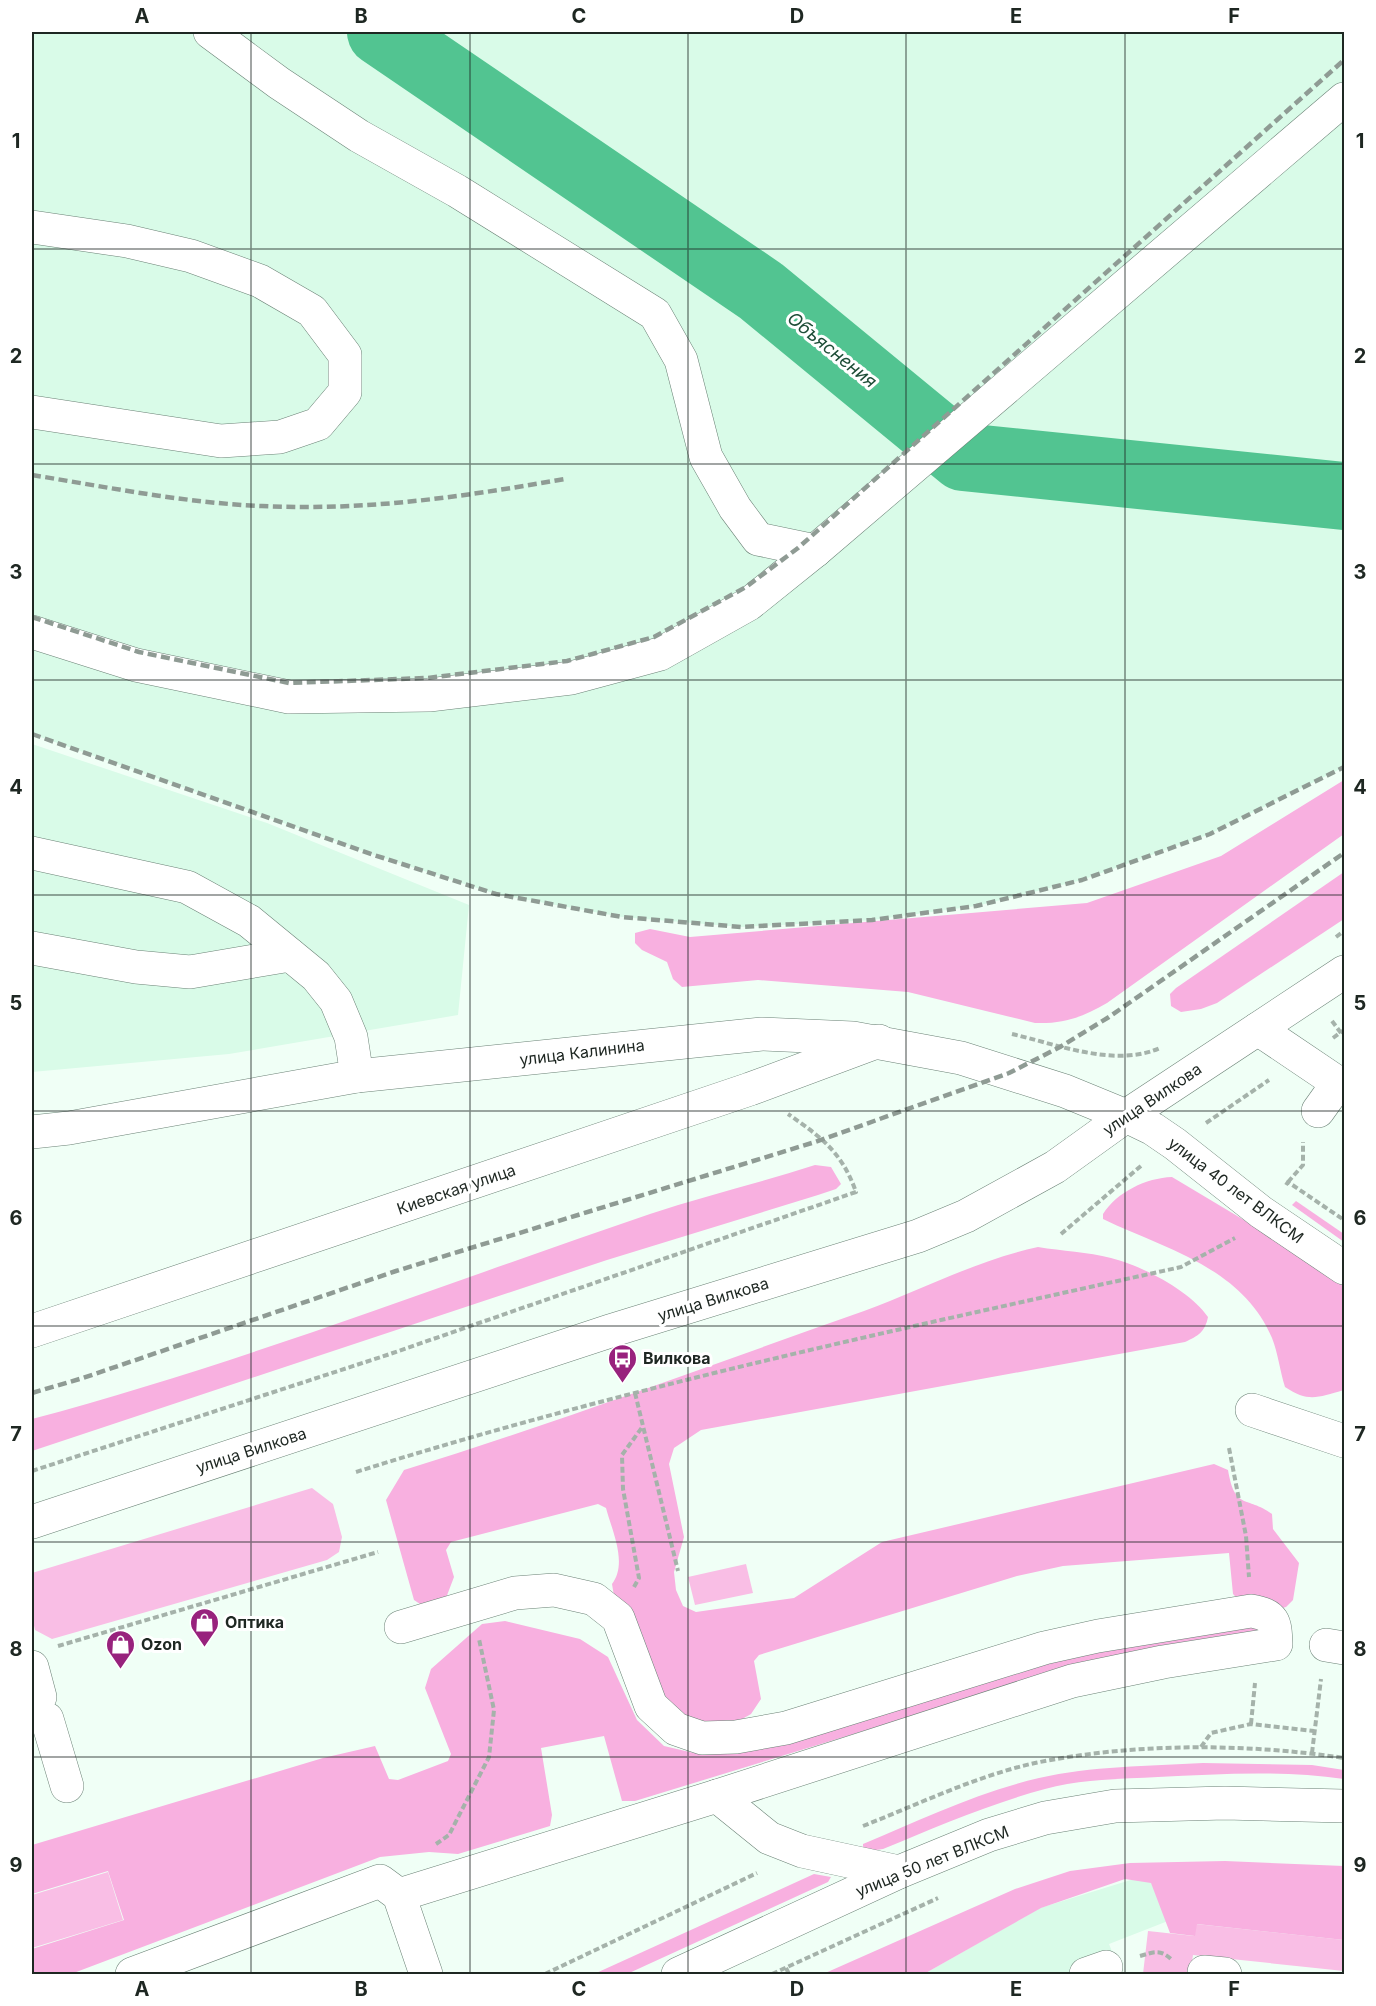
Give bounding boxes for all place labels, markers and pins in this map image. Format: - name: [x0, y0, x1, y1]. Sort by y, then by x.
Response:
- bus stop icon: Вилкова: [606, 1342, 638, 1384]
- place label: Вилкова: [643, 1348, 711, 1368]
- shop icon: Оптика: [188, 1606, 220, 1648]
- place label: Оптика: [225, 1612, 284, 1632]
- shop icon: Ozon: [104, 1628, 136, 1670]
- place label: Ozon: [141, 1634, 182, 1654]

